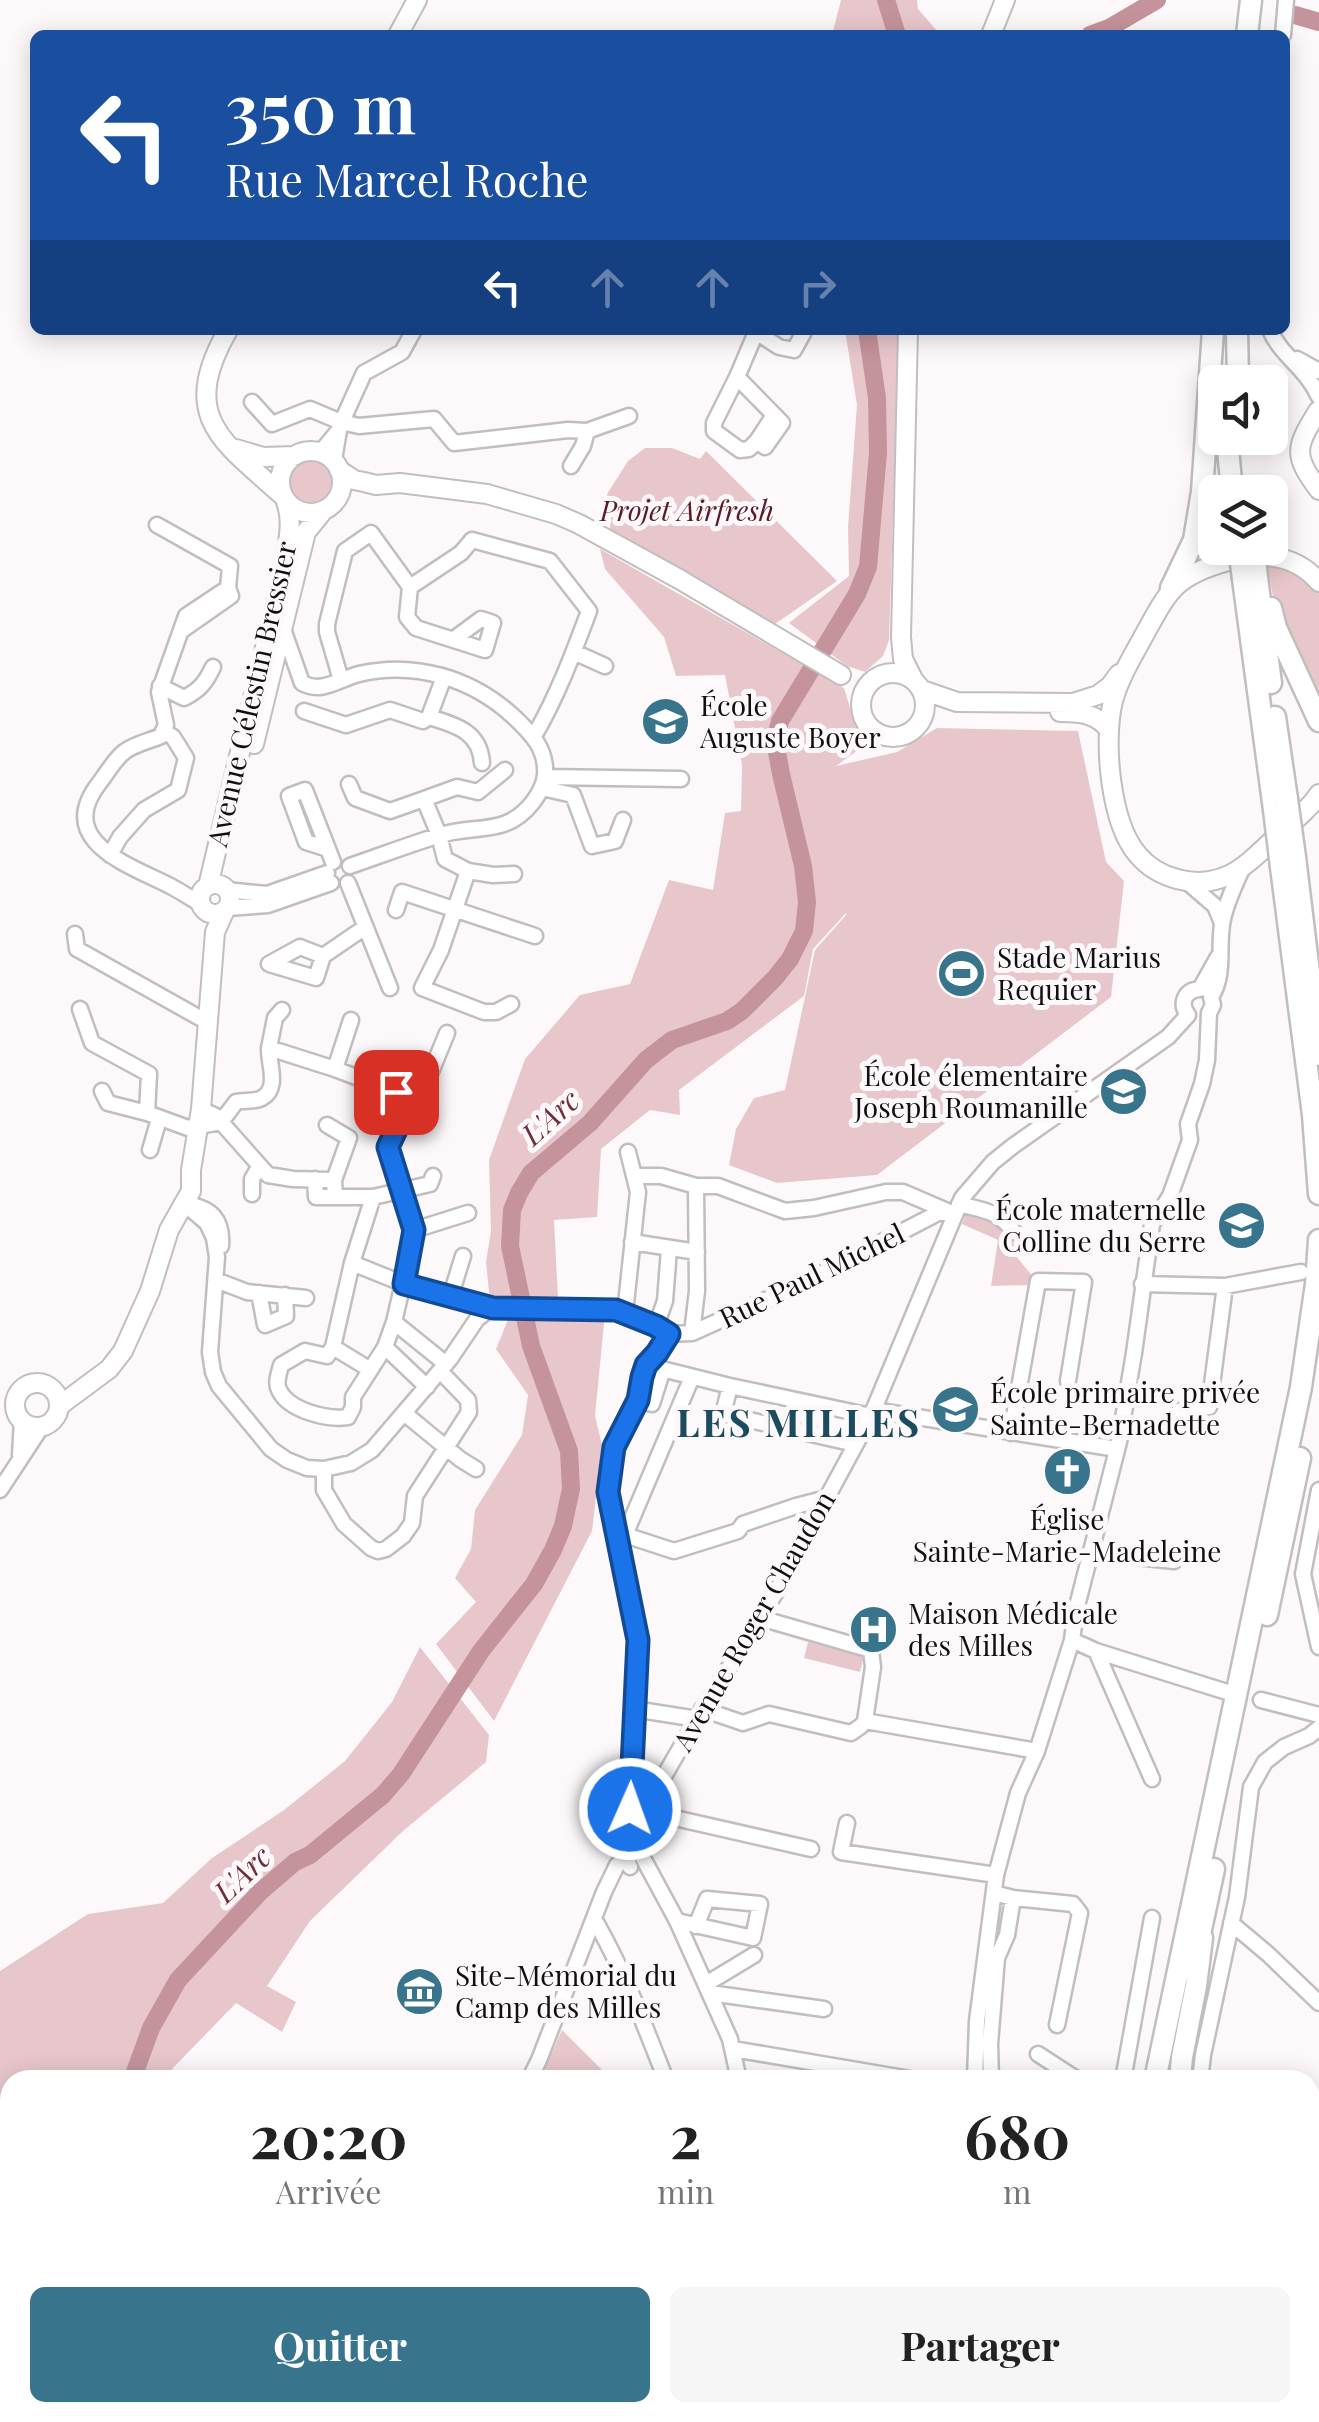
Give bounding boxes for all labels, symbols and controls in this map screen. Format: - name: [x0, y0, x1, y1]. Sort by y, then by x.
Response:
- text: 350 m: [225, 58, 416, 152]
- icon: left: [60, 70, 190, 200]
- text: Rue Marcel Roche: [225, 148, 588, 208]
- icon: left: [475, 260, 530, 315]
- icon: ahead: [580, 260, 635, 315]
- icon: ahead: [685, 260, 740, 315]
- icon: right: [790, 260, 845, 315]
- map controls: [1198, 365, 1288, 565]
- button: sound: [1198, 365, 1288, 455]
- button: layers: [1198, 475, 1288, 565]
- park label: Projet Airfresh: [599, 491, 774, 528]
- street label: Avenue Célestin Bressier: [197, 537, 304, 851]
- place label: École Auguste Boyer: [699, 686, 881, 755]
- school or university icon: École Auguste Boyer: [639, 696, 691, 748]
- place label: Stade Marius Requier: [997, 938, 1161, 1007]
- sports icon: Stade Marius Requier: [936, 948, 988, 1000]
- pin: [354, 1050, 439, 1135]
- place label: École élementaire Joseph Roumanille: [853, 1056, 1088, 1125]
- icon: arrive: [369, 1065, 424, 1120]
- school or university icon: École élementaire Joseph Roumanille: [1097, 1066, 1149, 1118]
- water label: L'Arc: [511, 1080, 587, 1155]
- place label: École maternelle Colline du Serre: [995, 1190, 1206, 1259]
- school or university icon: École maternelle Colline du Serre: [1215, 1200, 1267, 1252]
- street label: Rue Paul Michel: [713, 1214, 910, 1336]
- place label: École primaire privée Sainte-Bernadette: [990, 1373, 1260, 1442]
- school or university icon: École primaire privée Sainte-Bernadette: [929, 1383, 981, 1435]
- district label: LES MILLES: [676, 1396, 922, 1447]
- church icon: Église Sainte-Marie-Madeleine: [1041, 1446, 1093, 1498]
- street label: Avenue Roger Chaudon: [663, 1483, 843, 1758]
- place label: Église Sainte-Marie-Madeleine: [913, 1500, 1221, 1569]
- place label: Maison Médicale des Milles: [908, 1594, 1118, 1663]
- hospital icon: Maison Médicale des Milles: [847, 1604, 899, 1656]
- position arrow: [578, 1757, 682, 1861]
- water label: L'Arc: [203, 1837, 279, 1912]
- place label: Site-Mémorial du Camp des Milles: [455, 1956, 677, 2025]
- museum icon: Site-Mémorial du Camp des Milles: [394, 1966, 446, 2018]
- text: 20:20: [250, 2094, 407, 2174]
- text: 2: [670, 2094, 701, 2174]
- text: 680: [964, 2094, 1070, 2174]
- text: Arrivée: [276, 2169, 382, 2212]
- text: min: [657, 2169, 714, 2212]
- text: m: [1003, 2169, 1031, 2212]
- button: Quitter: [30, 2287, 650, 2402]
- button: Partager: [670, 2287, 1290, 2402]

